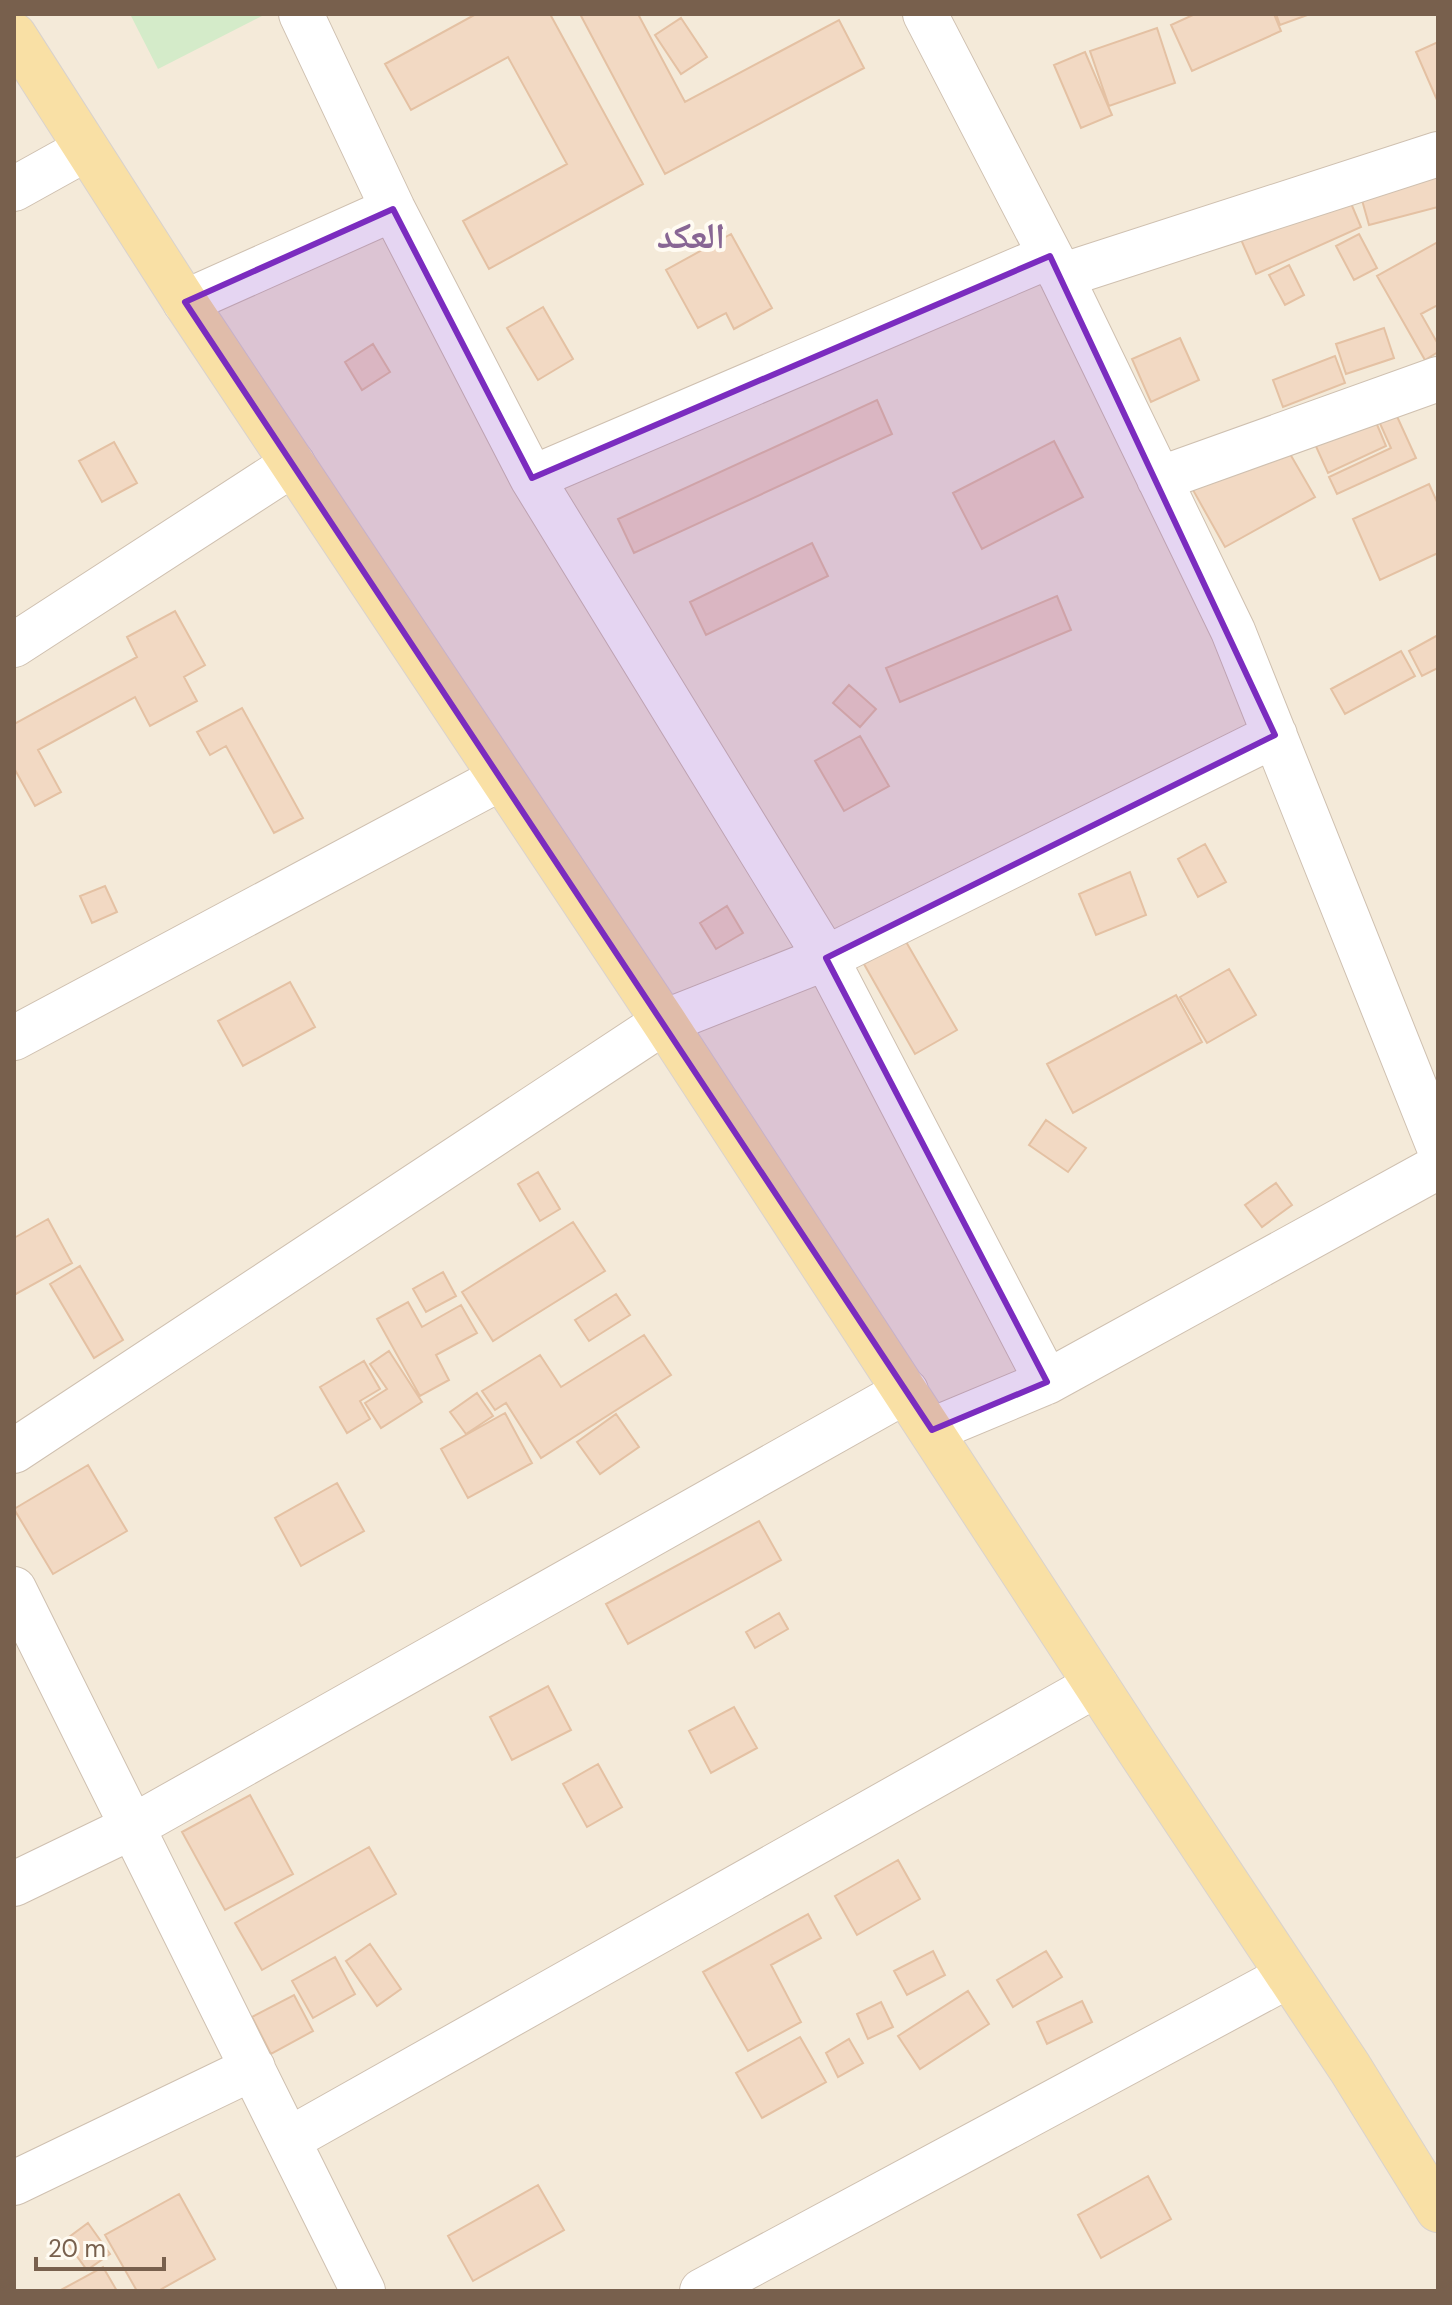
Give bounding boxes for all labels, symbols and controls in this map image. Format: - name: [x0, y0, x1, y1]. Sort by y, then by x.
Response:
- district label: العكد: [657, 212, 725, 259]
- scale bar: [36, 2221, 164, 2271]
- text: 20 m: [48, 2233, 106, 2264]

